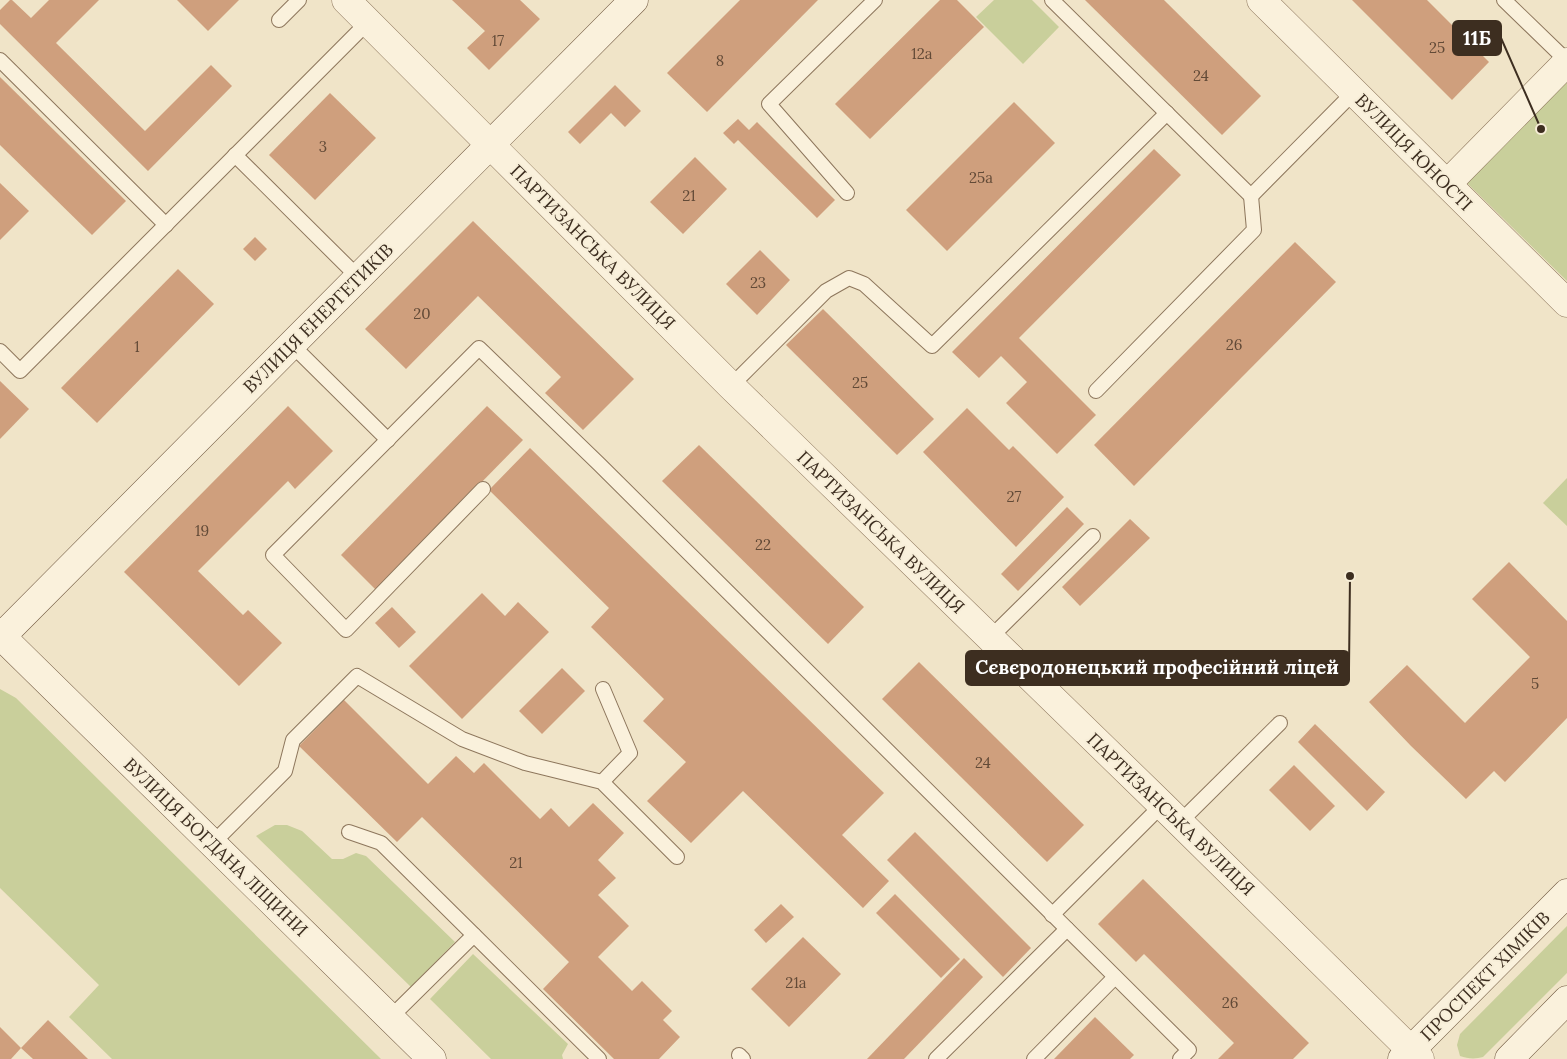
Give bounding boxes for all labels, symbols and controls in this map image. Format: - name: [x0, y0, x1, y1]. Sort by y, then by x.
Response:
- callout: 11Б: [1453, 21, 1501, 55]
- text: 11Б: [1463, 26, 1491, 50]
- house number: 17: [492, 31, 504, 50]
- house number: 25: [1429, 38, 1445, 57]
- house number: 12а: [911, 44, 933, 63]
- house number: 8: [716, 51, 724, 70]
- house number: 24: [1193, 66, 1209, 85]
- street label: ВУЛИЦЯ ЮНОСТІ: [1350, 88, 1478, 216]
- house number: 3: [319, 137, 327, 156]
- street label: ПАРТИЗАНСЬКА ВУЛИЦЯ: [506, 160, 680, 334]
- house number: 25а: [969, 168, 993, 187]
- house number: 21: [682, 186, 696, 205]
- street label: ВУЛИЦЯ ЕНЕРГЕТИКІВ: [238, 238, 398, 398]
- house number: 23: [750, 273, 766, 292]
- house number: 20: [413, 304, 431, 323]
- house number: 26: [1226, 335, 1242, 354]
- house number: 1: [134, 337, 140, 356]
- house number: 25: [852, 373, 868, 392]
- street label: ПАРТИЗАНСЬКА ВУЛИЦЯ: [792, 446, 970, 618]
- house number: 27: [1007, 487, 1022, 506]
- house number: 19: [195, 521, 209, 540]
- house number: 22: [755, 535, 771, 554]
- callout: Сєвєродонецький професійний ліцей: [966, 651, 1349, 685]
- text: Сєвєродонецький професійний ліцей: [975, 655, 1339, 679]
- house number: 5: [1531, 674, 1539, 693]
- street label: ПАРТИЗАНСЬКА ВУЛИЦЯ: [1082, 728, 1260, 900]
- street label: ВУЛИЦЯ БОГДАНА ЛІЩИНИ: [119, 753, 313, 941]
- house number: 24: [975, 753, 991, 772]
- house number: 21: [509, 853, 523, 872]
- street label: ПРОСПЕКТ ХІМІКІВ: [1415, 906, 1555, 1046]
- house number: 21а: [785, 973, 807, 992]
- house number: 26: [1222, 993, 1238, 1012]

